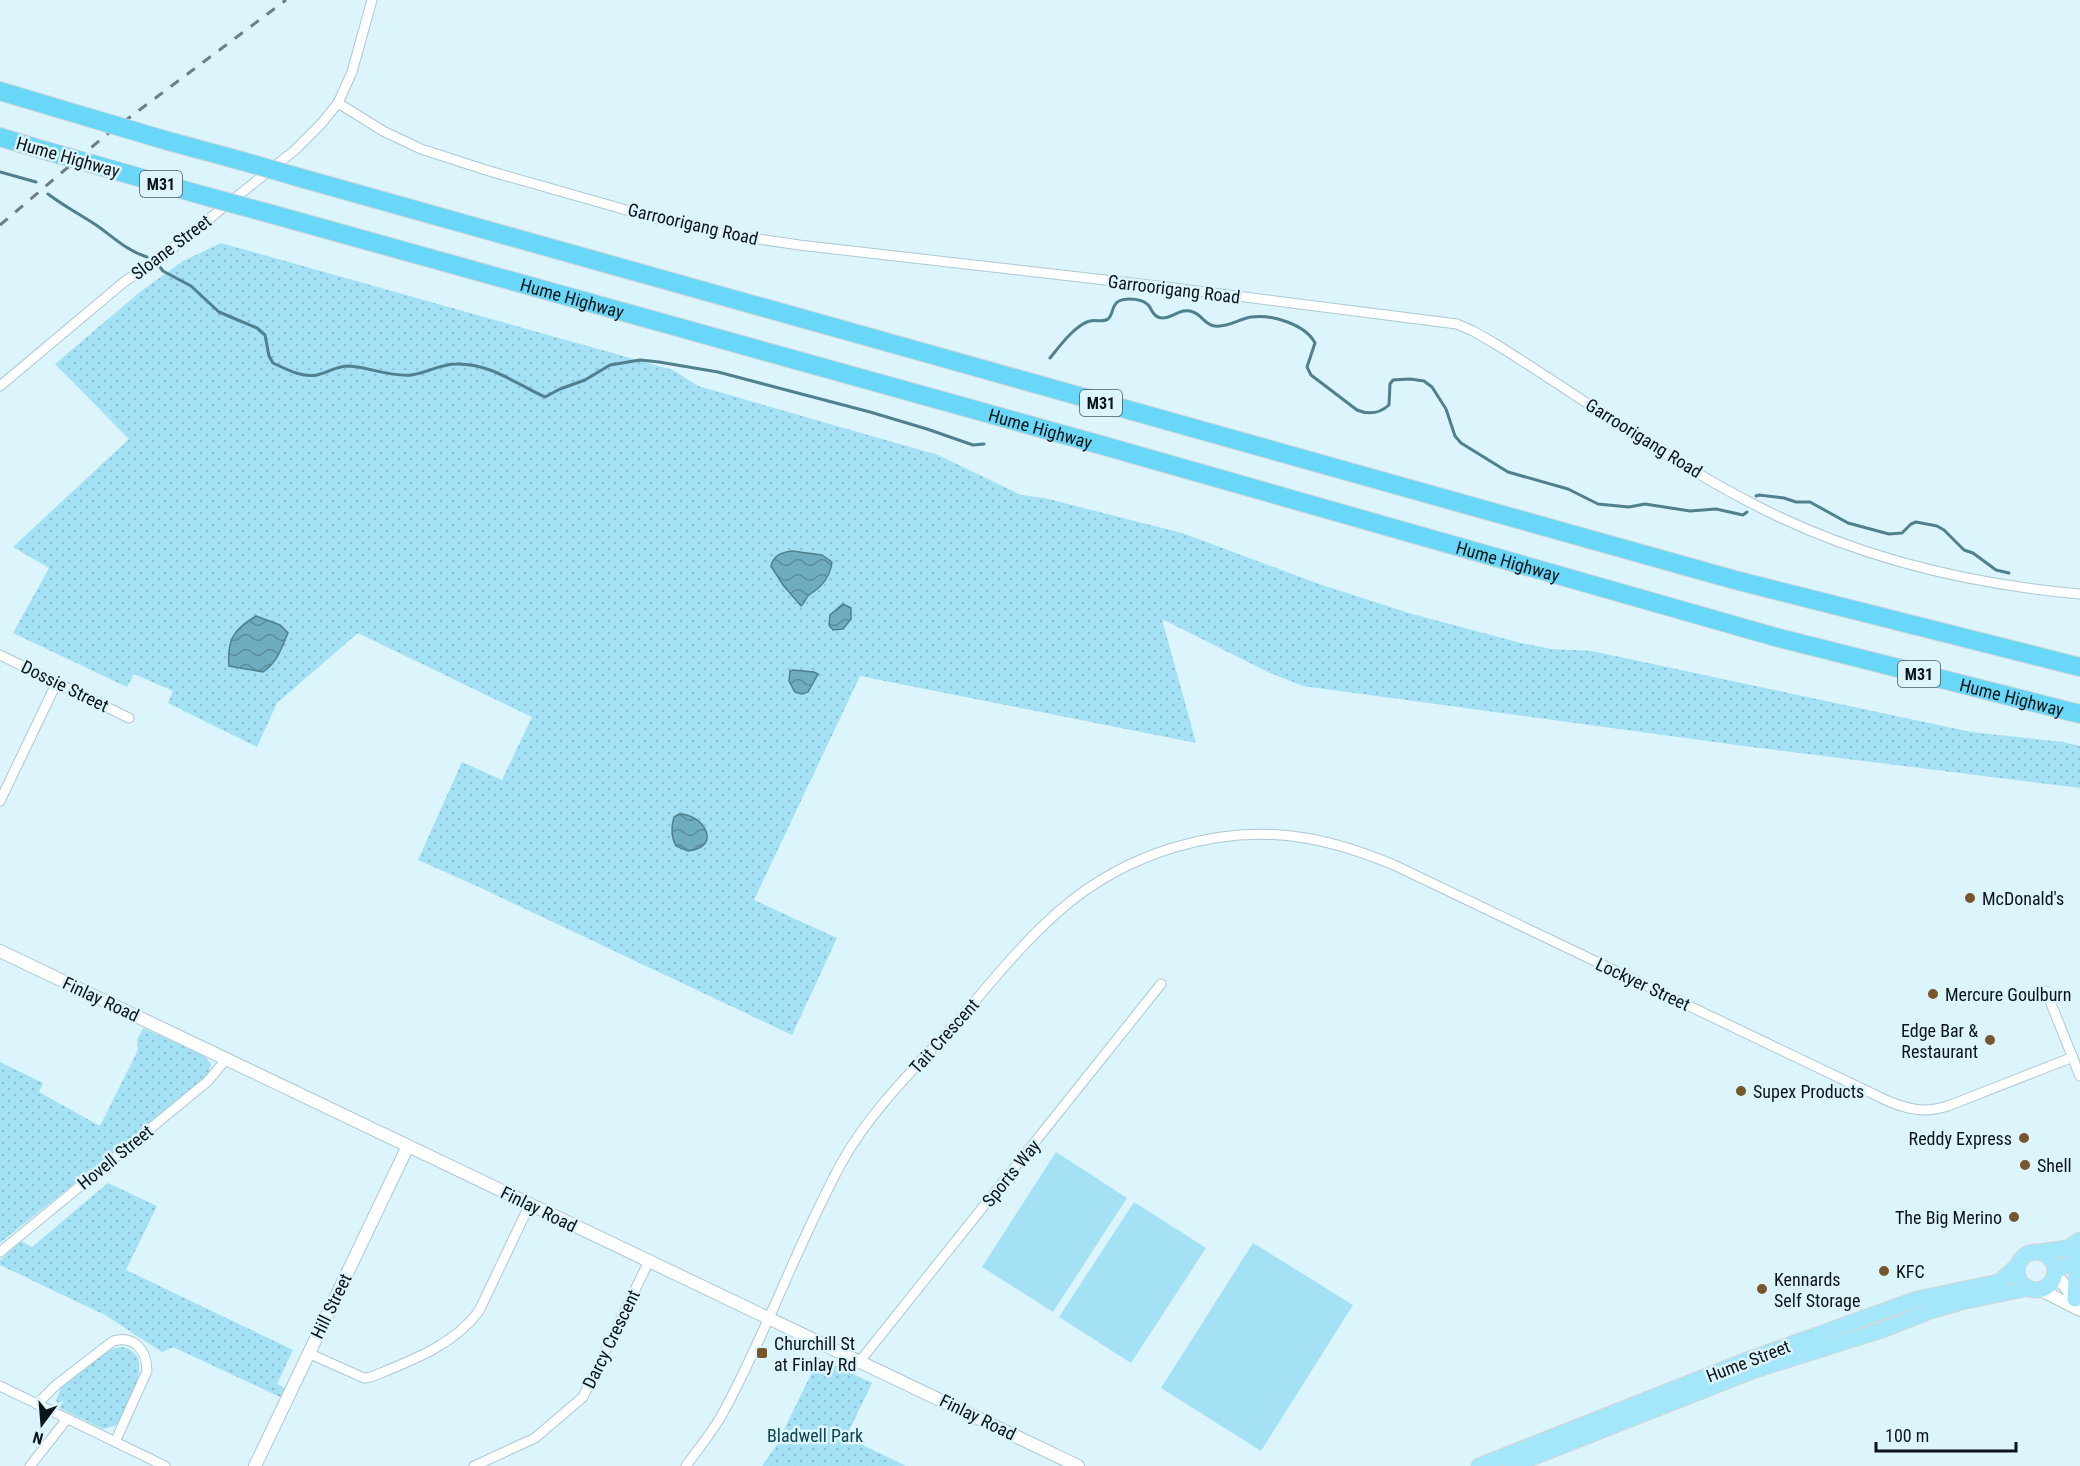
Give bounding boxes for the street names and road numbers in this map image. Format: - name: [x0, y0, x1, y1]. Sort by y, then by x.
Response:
- street label: Hume Highway: [14, 132, 123, 182]
- road number: M31: [140, 171, 182, 197]
- street label: Garroorigang Road: [626, 199, 760, 249]
- street label: Sloane Street: [127, 210, 215, 284]
- street label: Garroorigang Road: [1107, 270, 1241, 308]
- street label: Hume Highway: [518, 273, 627, 322]
- road number: M31: [1080, 390, 1122, 416]
- street label: Garroorigang Road: [1582, 394, 1706, 482]
- street label: Hume Highway: [986, 404, 1095, 453]
- street label: Hume Highway: [1454, 536, 1563, 586]
- street label: Dossie Street: [18, 656, 112, 716]
- road number: M31: [1898, 661, 1940, 687]
- street label: Hume Highway: [1958, 674, 2067, 720]
- street label: Lockyer Street: [1593, 953, 1693, 1015]
- street label: Finlay Road: [59, 972, 143, 1026]
- street label: Tait Crescent: [905, 994, 983, 1078]
- street label: Hovell Street: [73, 1120, 157, 1194]
- street label: Sports Way: [978, 1135, 1045, 1211]
- street label: Finlay Road: [498, 1182, 580, 1236]
- street label: Hill Street: [306, 1270, 356, 1342]
- street label: Darcy Crescent: [578, 1286, 644, 1392]
- street label: Hume Street: [1703, 1335, 1793, 1387]
- street label: Finlay Road: [937, 1390, 1019, 1444]

